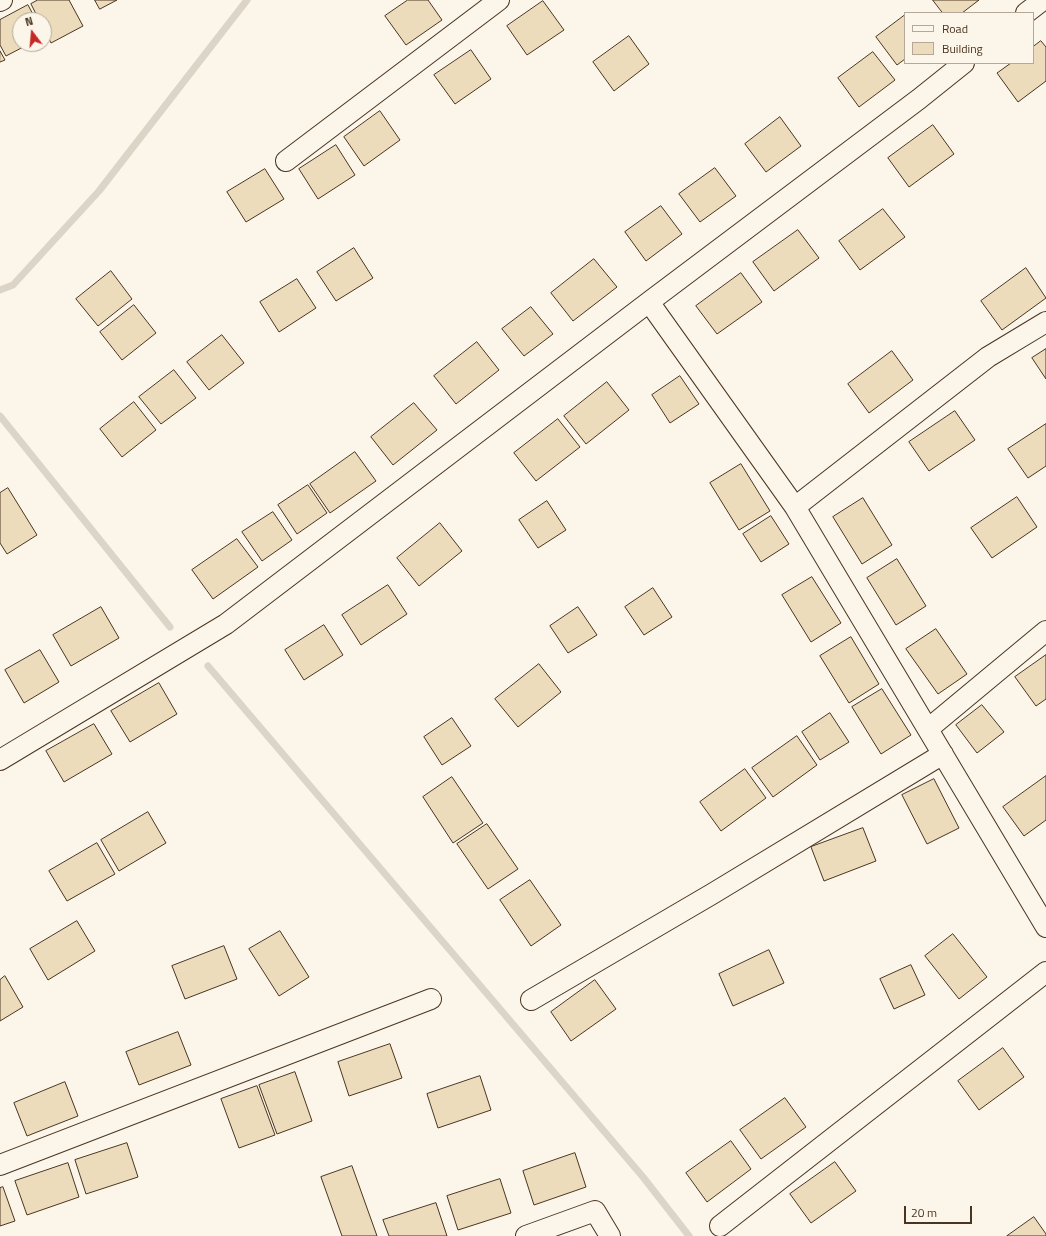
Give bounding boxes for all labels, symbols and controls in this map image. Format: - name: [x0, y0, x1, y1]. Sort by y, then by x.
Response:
- north arrow: [12, 12, 52, 52]
- legend: [904, 12, 1034, 64]
- text: N: [23, 13, 35, 30]
- text: Road: [942, 19, 968, 38]
- text: Building: [942, 39, 983, 58]
- scale bar: [906, 1198, 974, 1224]
- text: 20 m: [911, 1203, 937, 1222]

